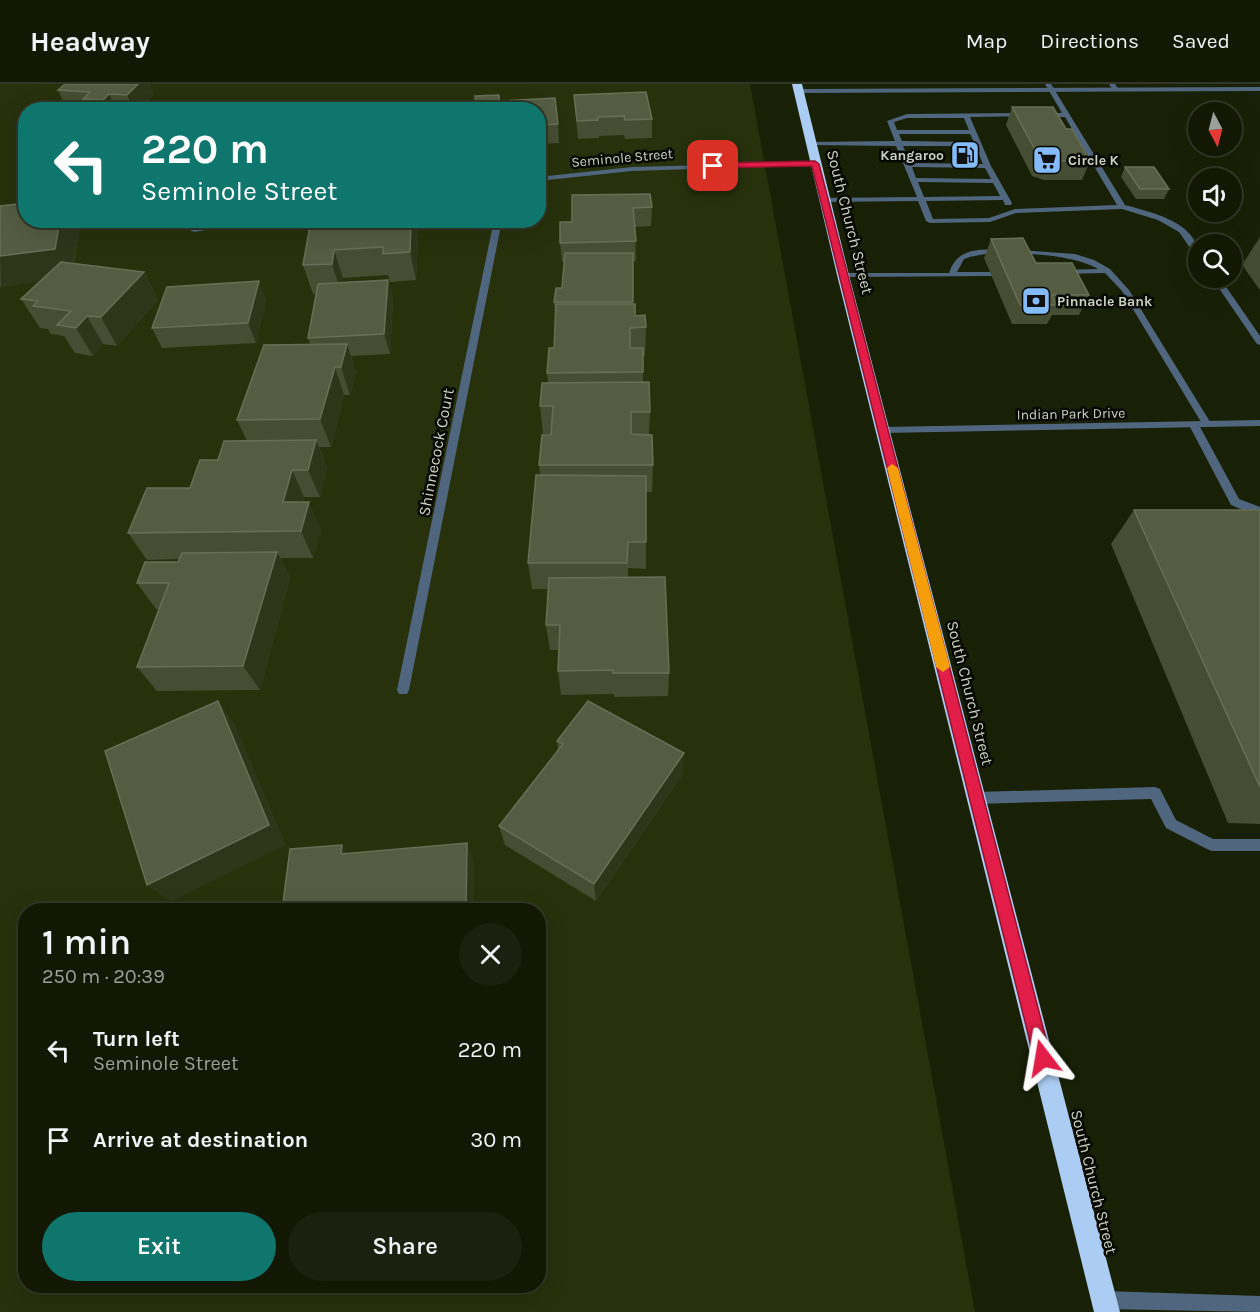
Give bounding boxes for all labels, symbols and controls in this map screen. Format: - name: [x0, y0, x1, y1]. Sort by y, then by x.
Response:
- text: Headway: [30, 25, 150, 58]
- text: Map: [966, 29, 1007, 53]
- text: Directions: [1040, 29, 1139, 53]
- text: Saved: [1172, 29, 1230, 53]
- north arrow: [1188, 102, 1242, 156]
- map controls: [1188, 102, 1242, 288]
- text: 220 m: [141, 124, 269, 174]
- icon: left: [42, 126, 120, 204]
- fuel station icon: Kangaroo: [949, 139, 981, 171]
- pin: [687, 140, 738, 191]
- supermarket icon: Circle K: [1031, 144, 1063, 176]
- street label: Seminole Street: [571, 145, 673, 171]
- place label: Kangaroo: [880, 147, 944, 164]
- street label: South Church Street: [823, 148, 877, 296]
- icon: arrive: [696, 149, 729, 182]
- place label: Circle K: [1068, 152, 1120, 169]
- button: sound: [1188, 168, 1242, 222]
- text: Seminole Street: [141, 175, 338, 207]
- button: search: [1188, 234, 1242, 288]
- bank icon: Pinnacle Bank: [1020, 285, 1052, 317]
- place label: Pinnacle Bank: [1057, 293, 1153, 310]
- street label: Shinnecock Court: [414, 387, 458, 517]
- street label: Indian Park Drive: [1016, 405, 1126, 423]
- street label: South Church Street: [943, 619, 997, 767]
- text: 1 min: [42, 921, 131, 963]
- button: close: [459, 923, 522, 986]
- text: 250 m · 20:39: [42, 965, 165, 988]
- text: Turn left: [93, 1026, 180, 1052]
- position arrow: [1011, 1026, 1075, 1090]
- icon: left: [42, 1034, 75, 1067]
- text: 220 m: [458, 1037, 522, 1063]
- text: Seminole Street: [93, 1052, 239, 1075]
- street label: South Church Street: [1067, 1108, 1121, 1256]
- icon: arrive: [42, 1124, 75, 1157]
- text: Arrive at destination: [93, 1127, 308, 1153]
- text: 30 m: [470, 1127, 522, 1153]
- button: Exit: [42, 1212, 276, 1281]
- button: Share: [288, 1212, 522, 1281]

